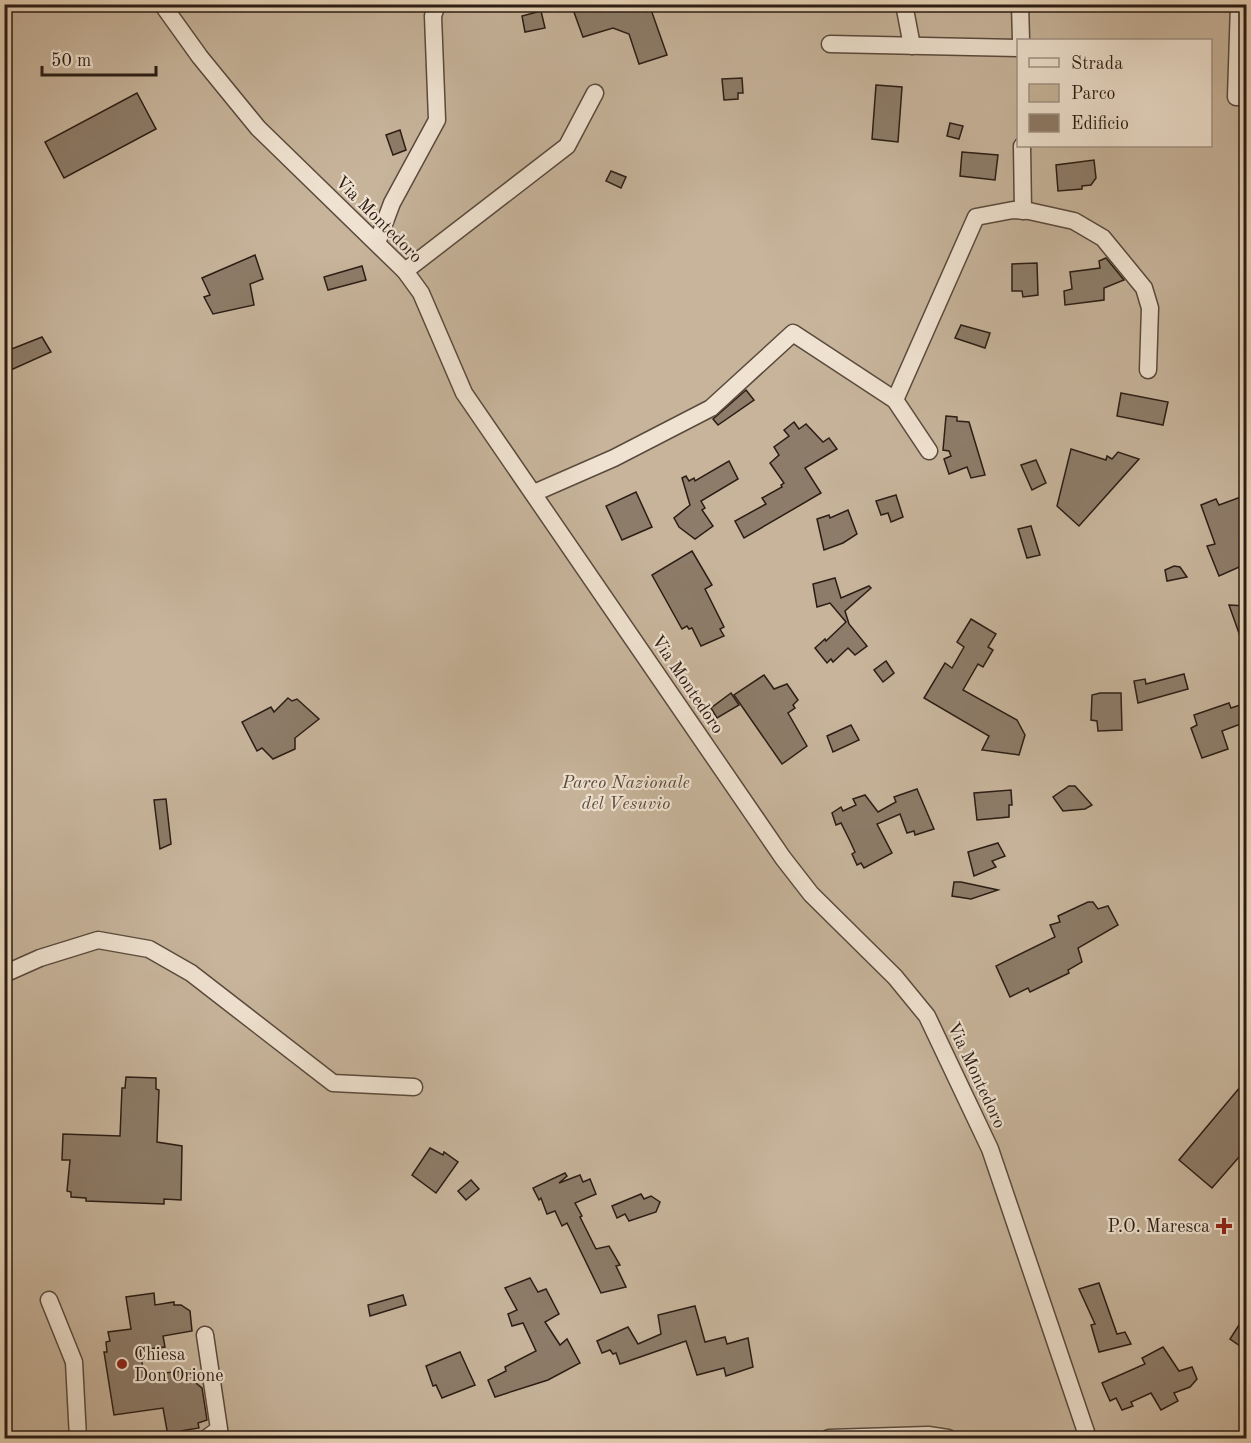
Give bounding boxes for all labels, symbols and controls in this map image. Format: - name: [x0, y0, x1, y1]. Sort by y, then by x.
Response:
- scale bar: [42, 39, 156, 77]
- legend: [1017, 39, 1212, 147]
- text: 50 m: [51, 52, 91, 70]
- text: Strada: [1071, 55, 1123, 73]
- text: Parco: [1071, 85, 1116, 103]
- text: Edificio: [1071, 115, 1129, 133]
- street label: Via Montedoro: [331, 173, 425, 267]
- street label: Via Montedoro: [648, 632, 727, 737]
- park label: Parco Nazionale del Vesuvio: [561, 774, 690, 813]
- street label: Via Montedoro: [944, 1020, 1009, 1131]
- marker: P.O. Maresca: [1215, 1217, 1233, 1235]
- place label: P.O. Maresca: [1108, 1218, 1210, 1236]
- place label: Chiesa Don Orione: [134, 1346, 224, 1385]
- marker: Chiesa Don Orione: [115, 1357, 129, 1371]

